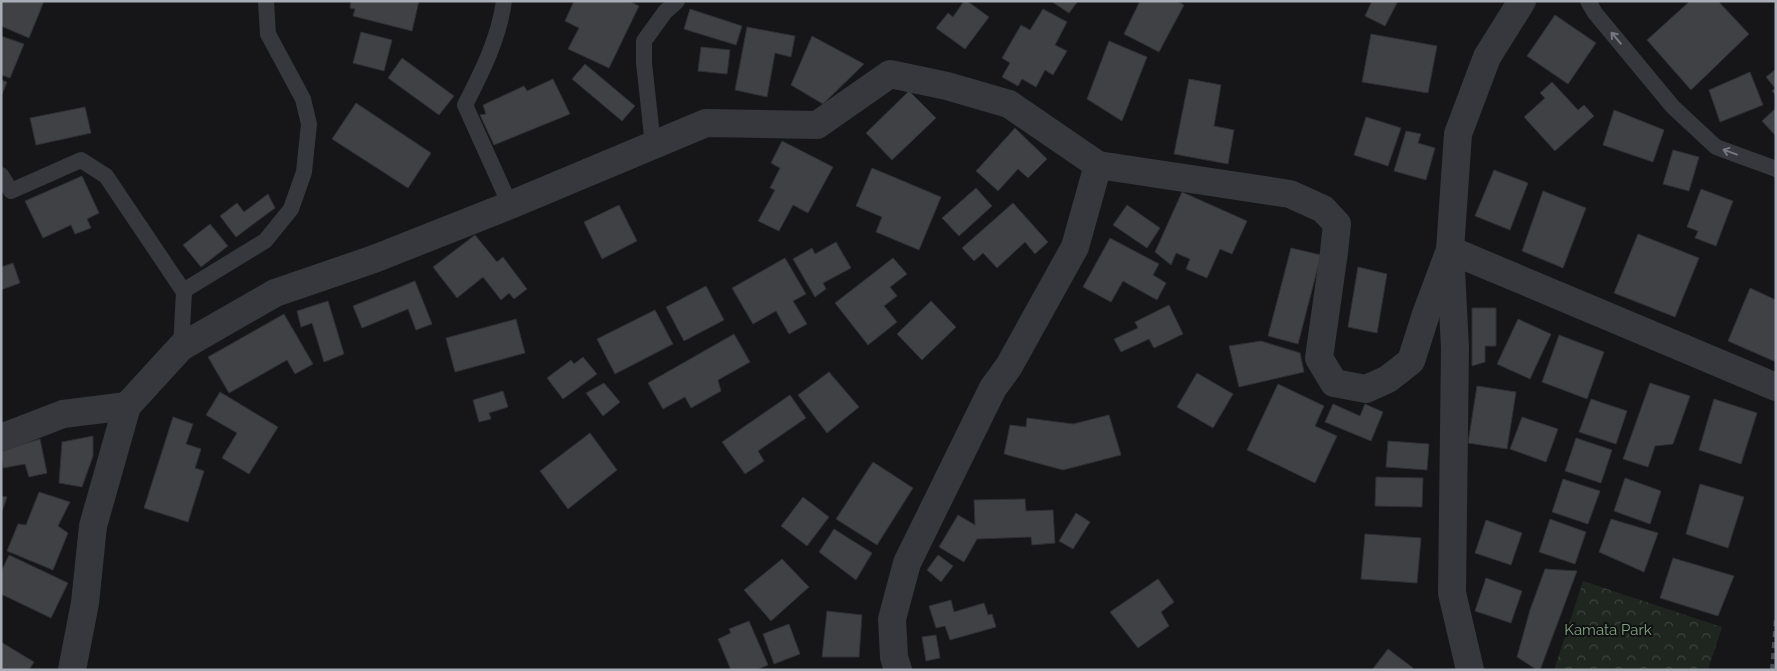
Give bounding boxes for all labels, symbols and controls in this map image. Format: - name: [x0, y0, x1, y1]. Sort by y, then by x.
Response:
- one-way arrow: [1610, 32, 1622, 45]
- one-way arrow: [1723, 147, 1738, 156]
- park label: Kamata Park: [1564, 621, 1652, 639]

